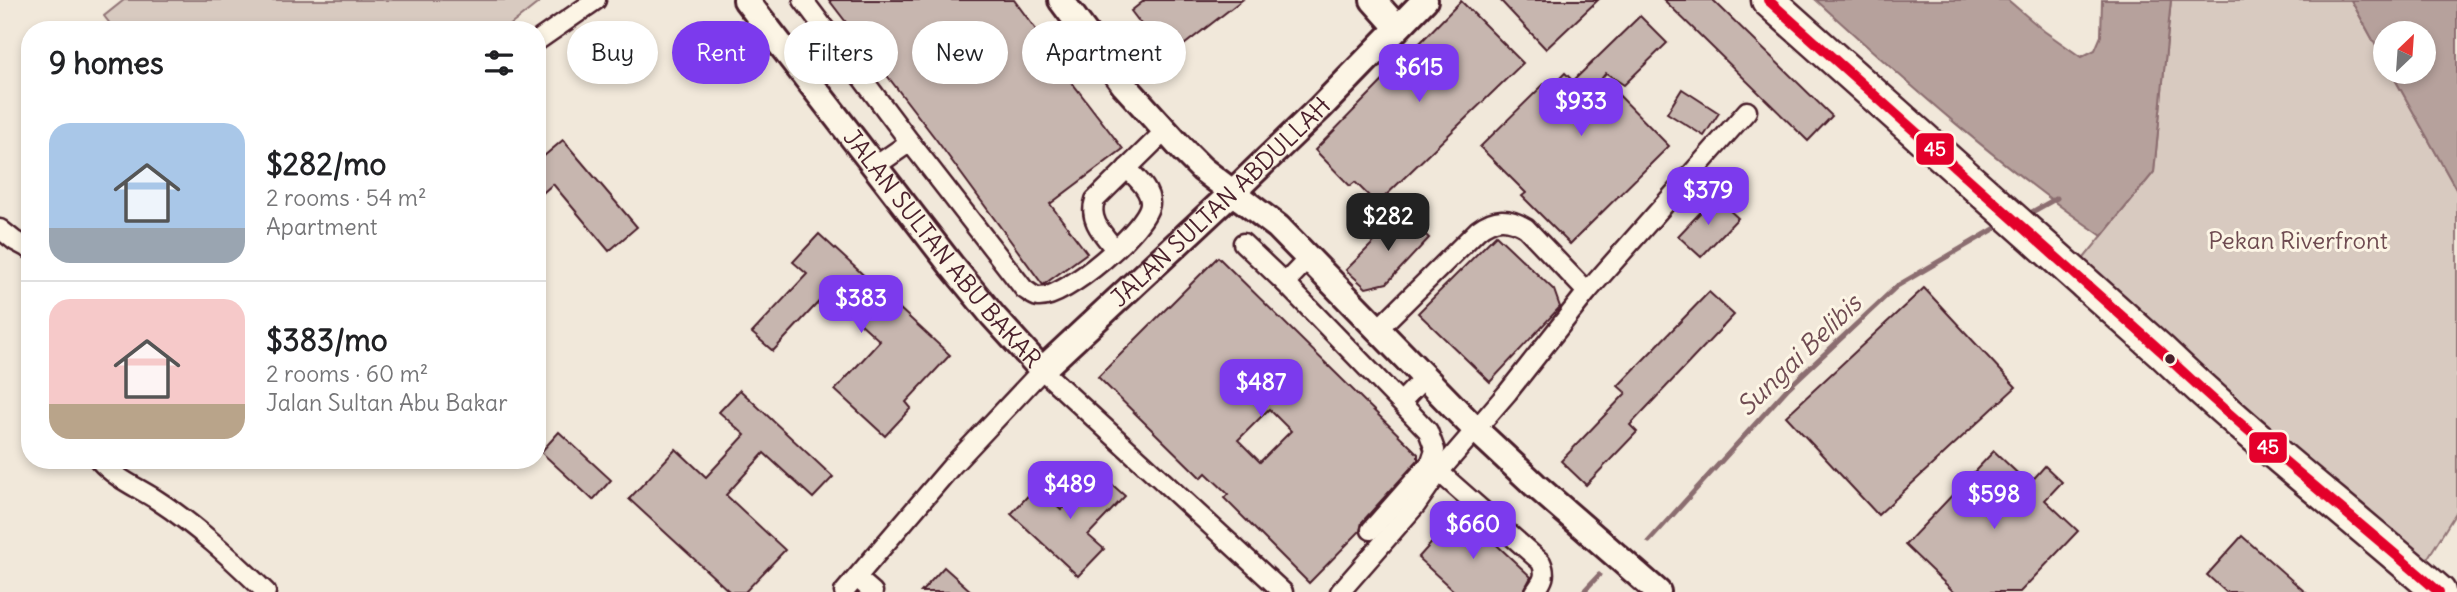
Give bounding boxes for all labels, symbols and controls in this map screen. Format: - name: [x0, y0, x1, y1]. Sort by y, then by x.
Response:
- chip: Buy: [567, 21, 658, 84]
- chip: Rent: [672, 21, 770, 84]
- chip: Filters: [784, 21, 898, 84]
- chip: New: [912, 21, 1008, 84]
- chip: Apartment: [1022, 21, 1186, 84]
- north arrow: [2373, 21, 2436, 84]
- map controls: [2373, 21, 2436, 84]
- text: 9 homes: [49, 44, 164, 82]
- icon: filters: [480, 44, 518, 82]
- pin: $615: [1378, 44, 1460, 104]
- text: $615: [1395, 52, 1443, 81]
- pin: $933: [1540, 78, 1622, 138]
- text: $933: [1555, 86, 1607, 115]
- street label: JALAN SULTAN ABDULLAH: [1104, 90, 1336, 313]
- street label: JALAN SULTAN ABU BAKAR: [838, 123, 1049, 374]
- line badge: 45: [1915, 132, 1955, 166]
- text: 45: [1924, 137, 1946, 161]
- text: $282/mo: [266, 145, 386, 183]
- icon: home: [105, 151, 189, 235]
- pin: $379: [1667, 168, 1749, 227]
- text: $379: [1683, 175, 1733, 204]
- text: 2 rooms · 54 m²: [266, 183, 427, 212]
- pin: $282: [1347, 194, 1429, 253]
- text: $282: [1362, 201, 1414, 230]
- text: Apartment: [266, 212, 378, 241]
- park label: Pekan Riverfront: [2208, 225, 2388, 255]
- pin: $383: [820, 276, 902, 335]
- text: $383: [835, 283, 887, 312]
- water label: Sungai Belibis: [1729, 285, 1869, 422]
- text: $383/mo: [266, 321, 388, 359]
- icon: home: [105, 327, 189, 411]
- unlabelled marker: [2163, 352, 2177, 366]
- text: 2 rooms · 60 m²: [266, 359, 428, 388]
- pin: $487: [1220, 360, 1302, 419]
- text: $487: [1236, 367, 1286, 396]
- text: Jalan Sultan Abu Bakar: [266, 388, 508, 417]
- line badge: 45: [2248, 431, 2288, 464]
- text: 45: [2257, 435, 2279, 459]
- pin: $489: [1029, 462, 1111, 521]
- text: $489: [1044, 469, 1096, 498]
- pin: $598: [1953, 472, 2035, 531]
- text: $598: [1968, 479, 2020, 508]
- pin: $660: [1432, 502, 1514, 561]
- text: $660: [1446, 509, 1500, 538]

